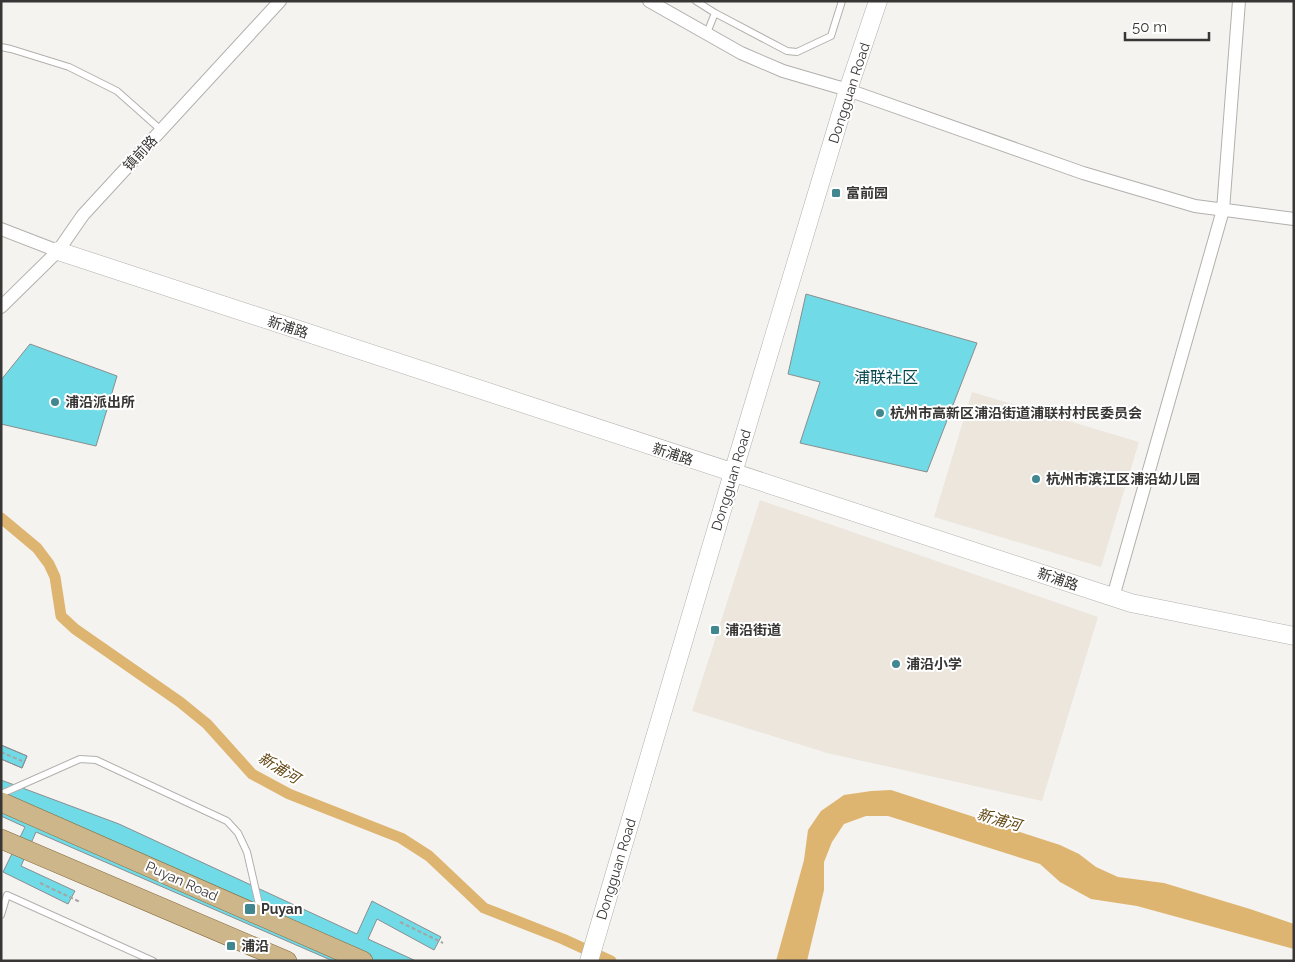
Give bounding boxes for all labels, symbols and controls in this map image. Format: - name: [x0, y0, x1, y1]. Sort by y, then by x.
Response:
- scale bar: [1125, 10, 1209, 42]
- text: 50 m: [1132, 18, 1167, 36]
- street label: Dongguan Road: [825, 41, 873, 145]
- street label: 镇前路: [120, 132, 160, 174]
- place label: 富前园: [846, 185, 888, 201]
- marker: 富前园: [830, 187, 842, 199]
- street label: 新浦路: [266, 313, 310, 341]
- district label: 浦联社区: [854, 368, 918, 387]
- place label: 浦沿派出所: [65, 394, 135, 410]
- marker: 浦沿派出所: [49, 396, 61, 408]
- place label: 杭州市高新区浦沿街道浦联村村民委员会: [890, 405, 1142, 421]
- marker: 杭州市高新区浦沿街道浦联村村民委员会: [874, 407, 886, 419]
- street label: Dongguan Road: [708, 427, 754, 533]
- street label: 新浦路: [651, 440, 695, 468]
- place label: 杭州市滨江区浦沿幼儿园: [1046, 471, 1200, 487]
- marker: 杭州市滨江区浦沿幼儿园: [1030, 473, 1042, 485]
- street label: 新浦路: [1036, 565, 1080, 593]
- place label: 浦沿街道: [725, 622, 781, 638]
- marker: 浦沿街道: [709, 624, 721, 636]
- place label: 浦沿小学: [906, 656, 962, 672]
- marker: 浦沿小学: [890, 658, 902, 670]
- water label: 新浦河: [255, 749, 305, 789]
- water label: 新浦河: [975, 805, 1026, 836]
- street label: Dongguan Road: [593, 816, 639, 922]
- street label: Puyan Road: [143, 858, 221, 904]
- place label: Puyan: [261, 901, 302, 917]
- marker: Puyan: [243, 902, 257, 916]
- place label: 浦沿: [241, 938, 269, 954]
- marker: 浦沿: [225, 940, 237, 952]

